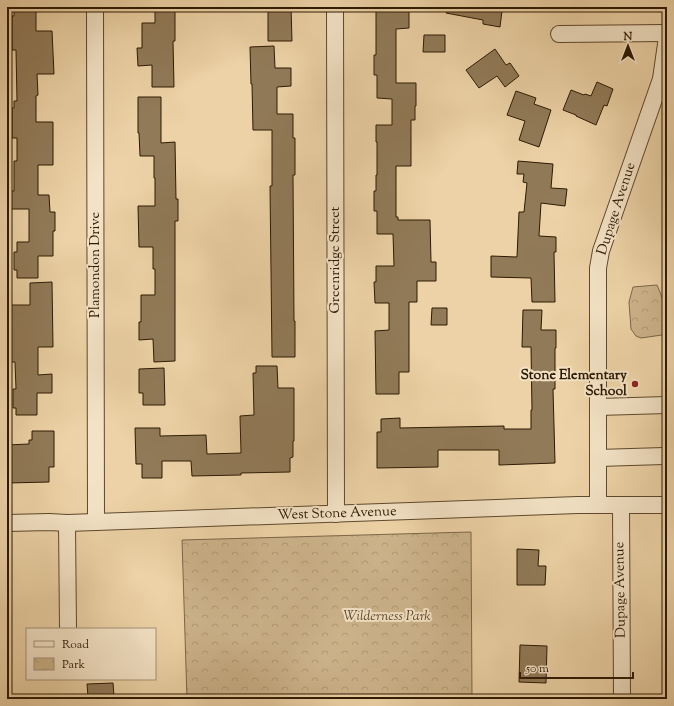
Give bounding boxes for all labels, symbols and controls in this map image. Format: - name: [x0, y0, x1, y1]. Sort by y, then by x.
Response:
- north arrow: [608, 26, 648, 66]
- text: N: [623, 29, 633, 45]
- street label: Dupage Avenue: [593, 160, 641, 258]
- street label: Greenridge Street: [326, 206, 346, 314]
- street label: Plamondon Drive: [86, 212, 106, 318]
- place label: Stone Elementary School: [520, 366, 627, 402]
- marker: Stone Elementary School: [630, 379, 640, 389]
- street label: West Stone Avenue: [277, 502, 397, 526]
- street label: Dupage Avenue: [610, 542, 632, 638]
- park label: Wilderness Park: [343, 607, 431, 627]
- legend: [26, 628, 156, 680]
- text: Road: [62, 636, 89, 654]
- scale bar: [520, 654, 633, 680]
- text: Park: [62, 656, 85, 674]
- text: 50 m: [525, 660, 549, 678]

